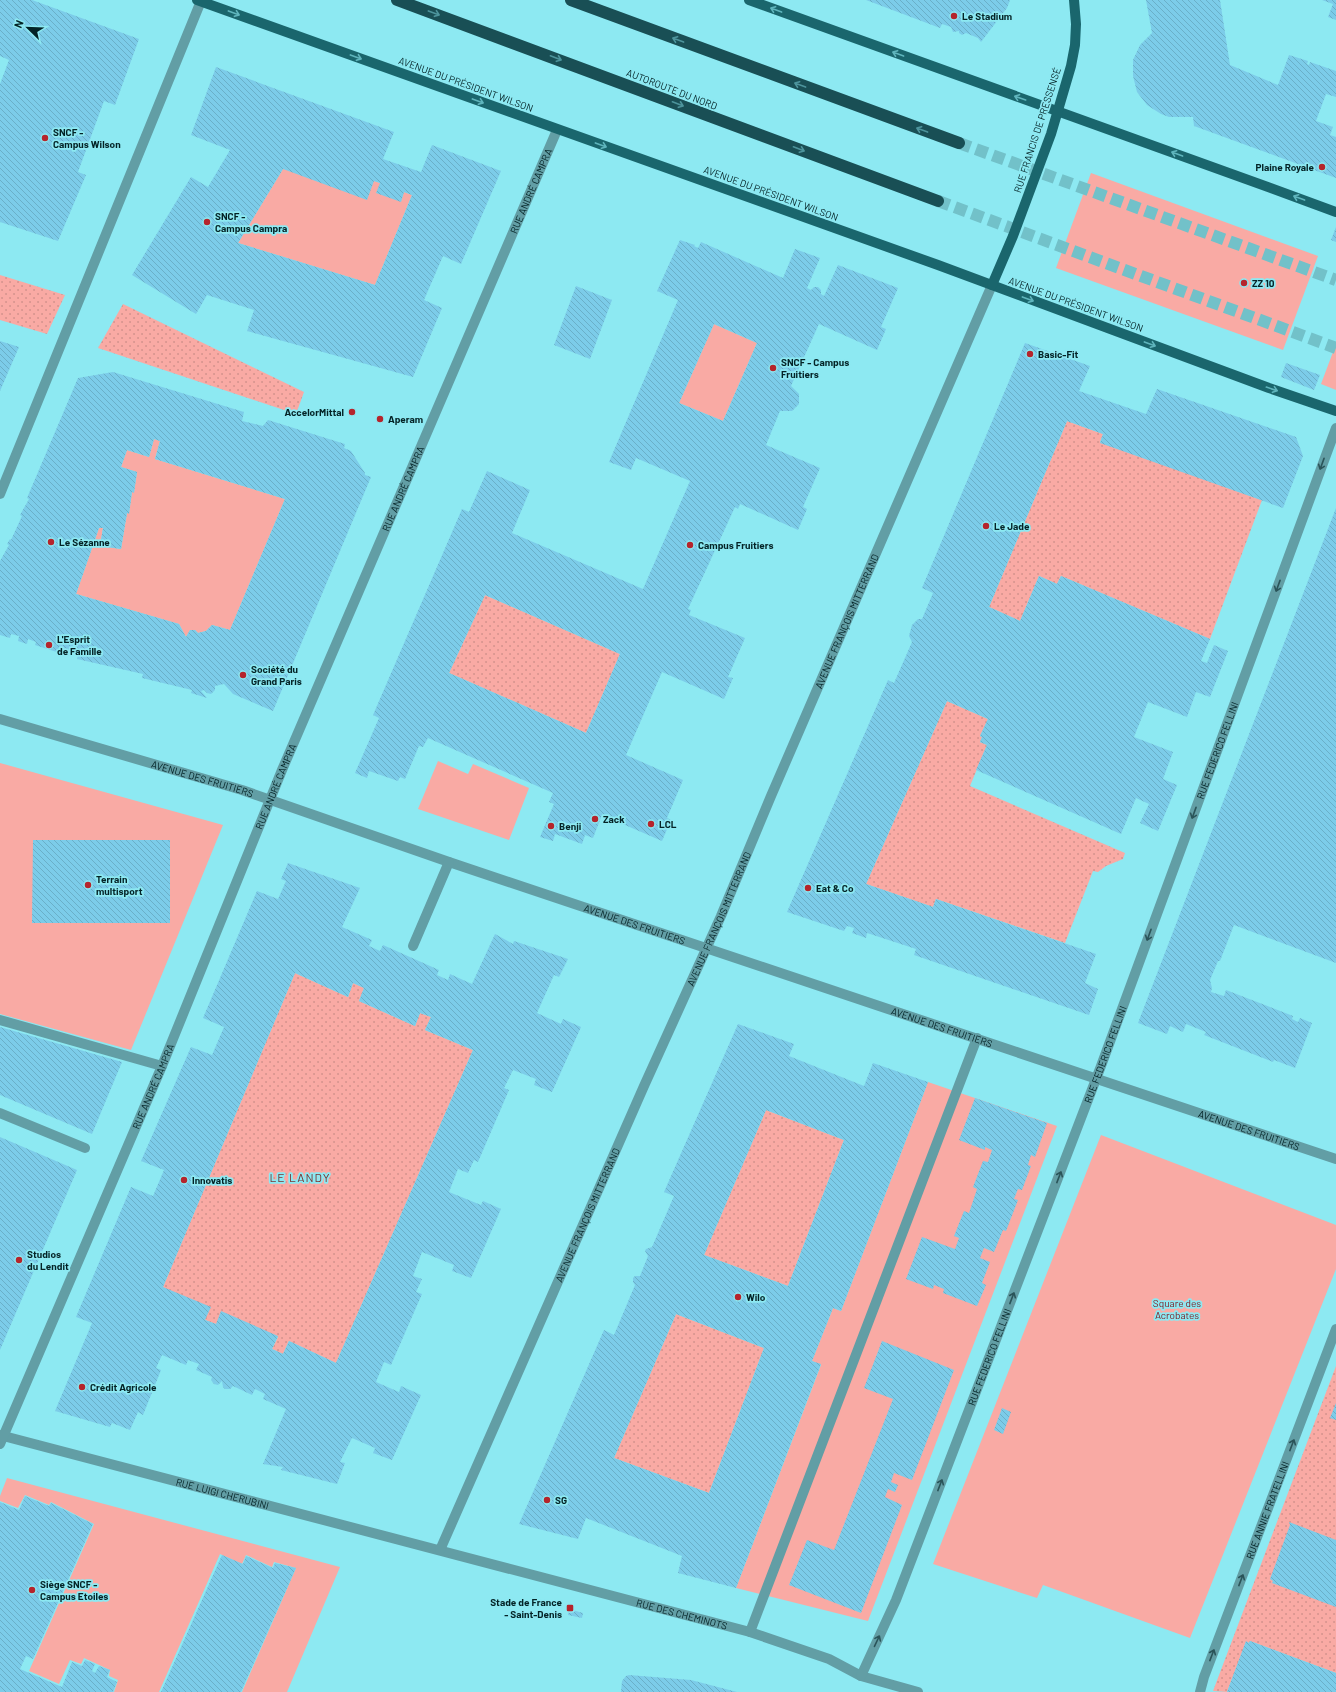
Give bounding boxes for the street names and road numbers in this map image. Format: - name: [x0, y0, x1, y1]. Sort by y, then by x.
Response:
- street label: AVENUE DU PRÉSIDENT WILSON: [397, 54, 535, 114]
- street label: AUTOROUTE DU NORD: [625, 66, 719, 112]
- street label: RUE FRANCIS DE PRESSENSÉ: [1011, 66, 1063, 194]
- street label: RUE ANDRÉ CAMPRA: [507, 146, 554, 235]
- street label: AVENUE DU PRÉSIDENT WILSON: [702, 163, 840, 223]
- street label: AVENUE DU PRÉSIDENT WILSON: [1007, 274, 1145, 334]
- street label: RUE ANDRÉ CAMPRA: [379, 444, 427, 533]
- street label: AVENUE FRANÇOIS MITTERRAND: [812, 552, 881, 690]
- street label: RUE FEDERICO FELLINI: [1194, 700, 1241, 801]
- street label: RUE ANDRÉ CAMPRA: [253, 742, 299, 831]
- street label: AVENUE DES FRUITIERS: [150, 758, 255, 800]
- street label: AVENUE FRANÇOIS MITTERRAND: [684, 850, 753, 988]
- street label: AVENUE DES FRUITIERS: [582, 902, 687, 947]
- street label: AVENUE DES FRUITIERS: [890, 1004, 994, 1050]
- street label: RUE FEDERICO FELLINI: [1081, 1004, 1129, 1105]
- street label: RUE ANDRÉ CAMPRA: [130, 1042, 176, 1131]
- street label: AVENUE DES FRUITIERS: [1197, 1107, 1301, 1152]
- street label: AVENUE FRANÇOIS MITTERRAND: [553, 1146, 622, 1284]
- street label: RUE FEDERICO FELLINI: [965, 1307, 1013, 1407]
- street label: RUE ANNIE FRATELLINI: [1243, 1460, 1291, 1561]
- street label: RUE LUIGI CHERUBINI: [175, 1475, 270, 1511]
- street label: RUE DES CHEMINOTS: [635, 1596, 729, 1632]

